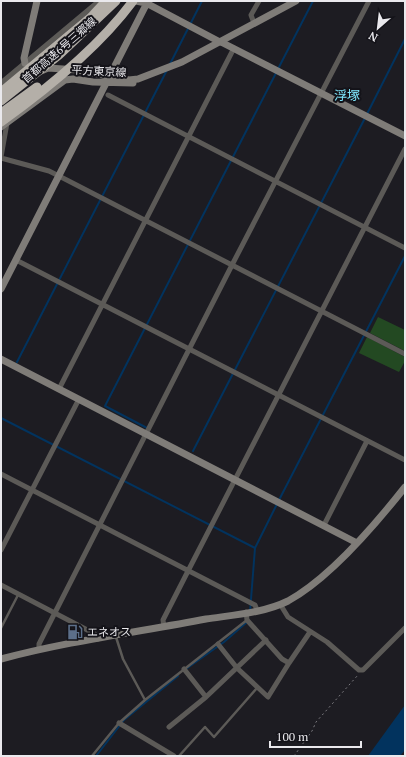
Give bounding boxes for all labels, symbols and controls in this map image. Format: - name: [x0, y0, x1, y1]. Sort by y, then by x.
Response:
- north arrow: [358, 8, 398, 48]
- street label: 首都高速6号三郷線: [19, 14, 99, 86]
- text: N: [366, 28, 380, 45]
- street label: 平方東京線: [71, 63, 127, 79]
- district label: 浮塚: [334, 86, 360, 104]
- fuel station icon: エネオス: [66, 623, 84, 641]
- place label: エネオス: [87, 625, 131, 639]
- scale bar: [270, 723, 361, 749]
- text: 100 m: [276, 729, 309, 744]

